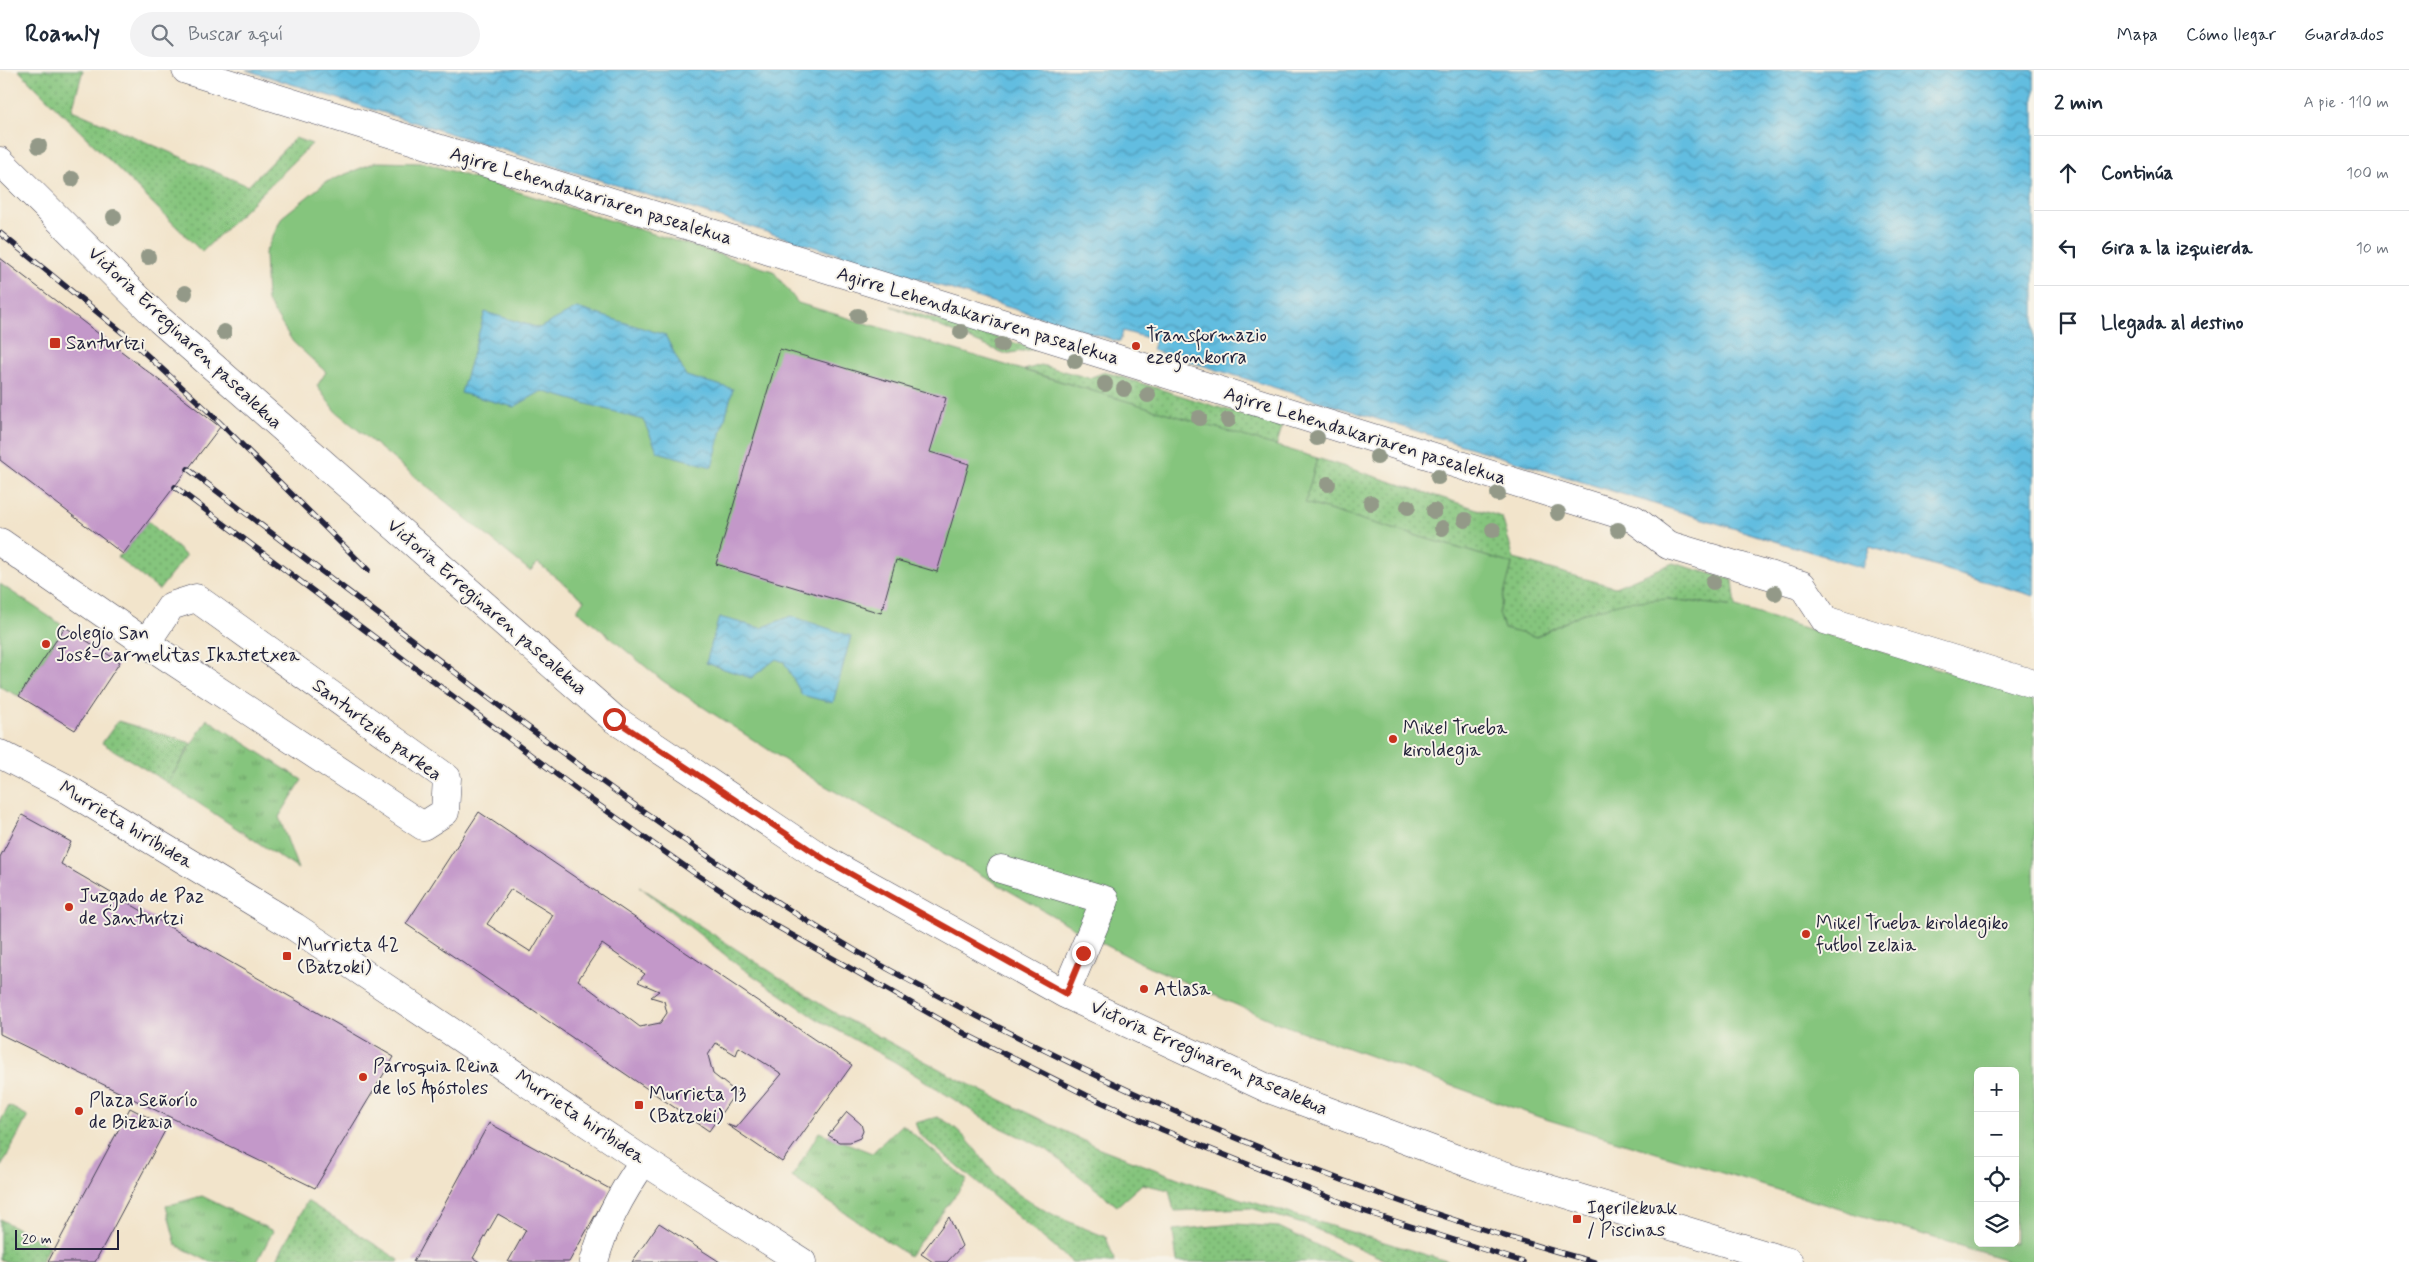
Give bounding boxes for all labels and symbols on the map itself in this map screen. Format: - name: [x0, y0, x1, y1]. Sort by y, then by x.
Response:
- street label: Agirre Lehendakariaren pasealekua: [446, 141, 735, 252]
- street label: Victoria Erreginaren pasealekua: [81, 241, 288, 436]
- street label: Agirre Lehendakariaren pasealekua: [833, 261, 1122, 372]
- place label: Transformazio ezegonkorra: [1146, 323, 1267, 373]
- place label: Santurtzi: [66, 331, 145, 356]
- marker: Santurtzi: [48, 336, 62, 350]
- marker: Transformazio ezegonkorra: [1130, 340, 1142, 352]
- street label: Agirre Lehendakariaren pasealekua: [1220, 381, 1509, 492]
- street label: Victoria Erreginaren pasealekua: [380, 513, 592, 702]
- place label: Colegio San José-Carmelitas Ikastetxea: [56, 621, 300, 668]
- marker: Colegio San José-Carmelitas Ikastetxea: [40, 638, 52, 650]
- street label: Santurtziko parkea: [307, 673, 447, 787]
- route start: [603, 708, 626, 731]
- place label: Mikel Trueba kiroldegia: [1403, 716, 1508, 765]
- marker: Mikel Trueba kiroldegia: [1387, 733, 1399, 745]
- street label: Murrieta hiribidea: [54, 775, 198, 875]
- place label: Juzgado de Paz de Santurtzi: [79, 884, 204, 931]
- marker: Juzgado de Paz de Santurtzi: [63, 901, 75, 913]
- place label: Mikel Trueba kiroldegiko futbol zelaia: [1816, 911, 2008, 958]
- marker: Mikel Trueba kiroldegiko futbol zelaia: [1800, 928, 1812, 940]
- place label: Murrieta 42 (Batzoki): [297, 933, 399, 980]
- route end: [1072, 942, 1095, 965]
- marker: Murrieta 42 (Batzoki): [281, 950, 293, 962]
- place label: Atlasa: [1154, 977, 1211, 1002]
- marker: Atlasa: [1138, 983, 1150, 995]
- street label: Victoria Erreginaren pasealekua: [1085, 994, 1332, 1124]
- place label: Parroquia Reina de los Apóstoles: [373, 1054, 499, 1103]
- street label: Murrieta hiribidea: [510, 1064, 650, 1170]
- marker: Parroquia Reina de los Apóstoles: [357, 1071, 369, 1083]
- place label: Murrieta 13 (Batzoki): [649, 1082, 746, 1129]
- place label: Plaza Señorío de Bizkaia: [89, 1088, 198, 1135]
- marker: Murrieta 13 (Batzoki): [633, 1099, 645, 1111]
- marker: Plaza Señorío de Bizkaia: [73, 1105, 85, 1117]
- place label: Igerilekuak / Piscinas: [1587, 1196, 1678, 1243]
- marker: Igerilekuak / Piscinas: [1571, 1213, 1583, 1225]
- scale bar: [15, 1227, 119, 1250]

